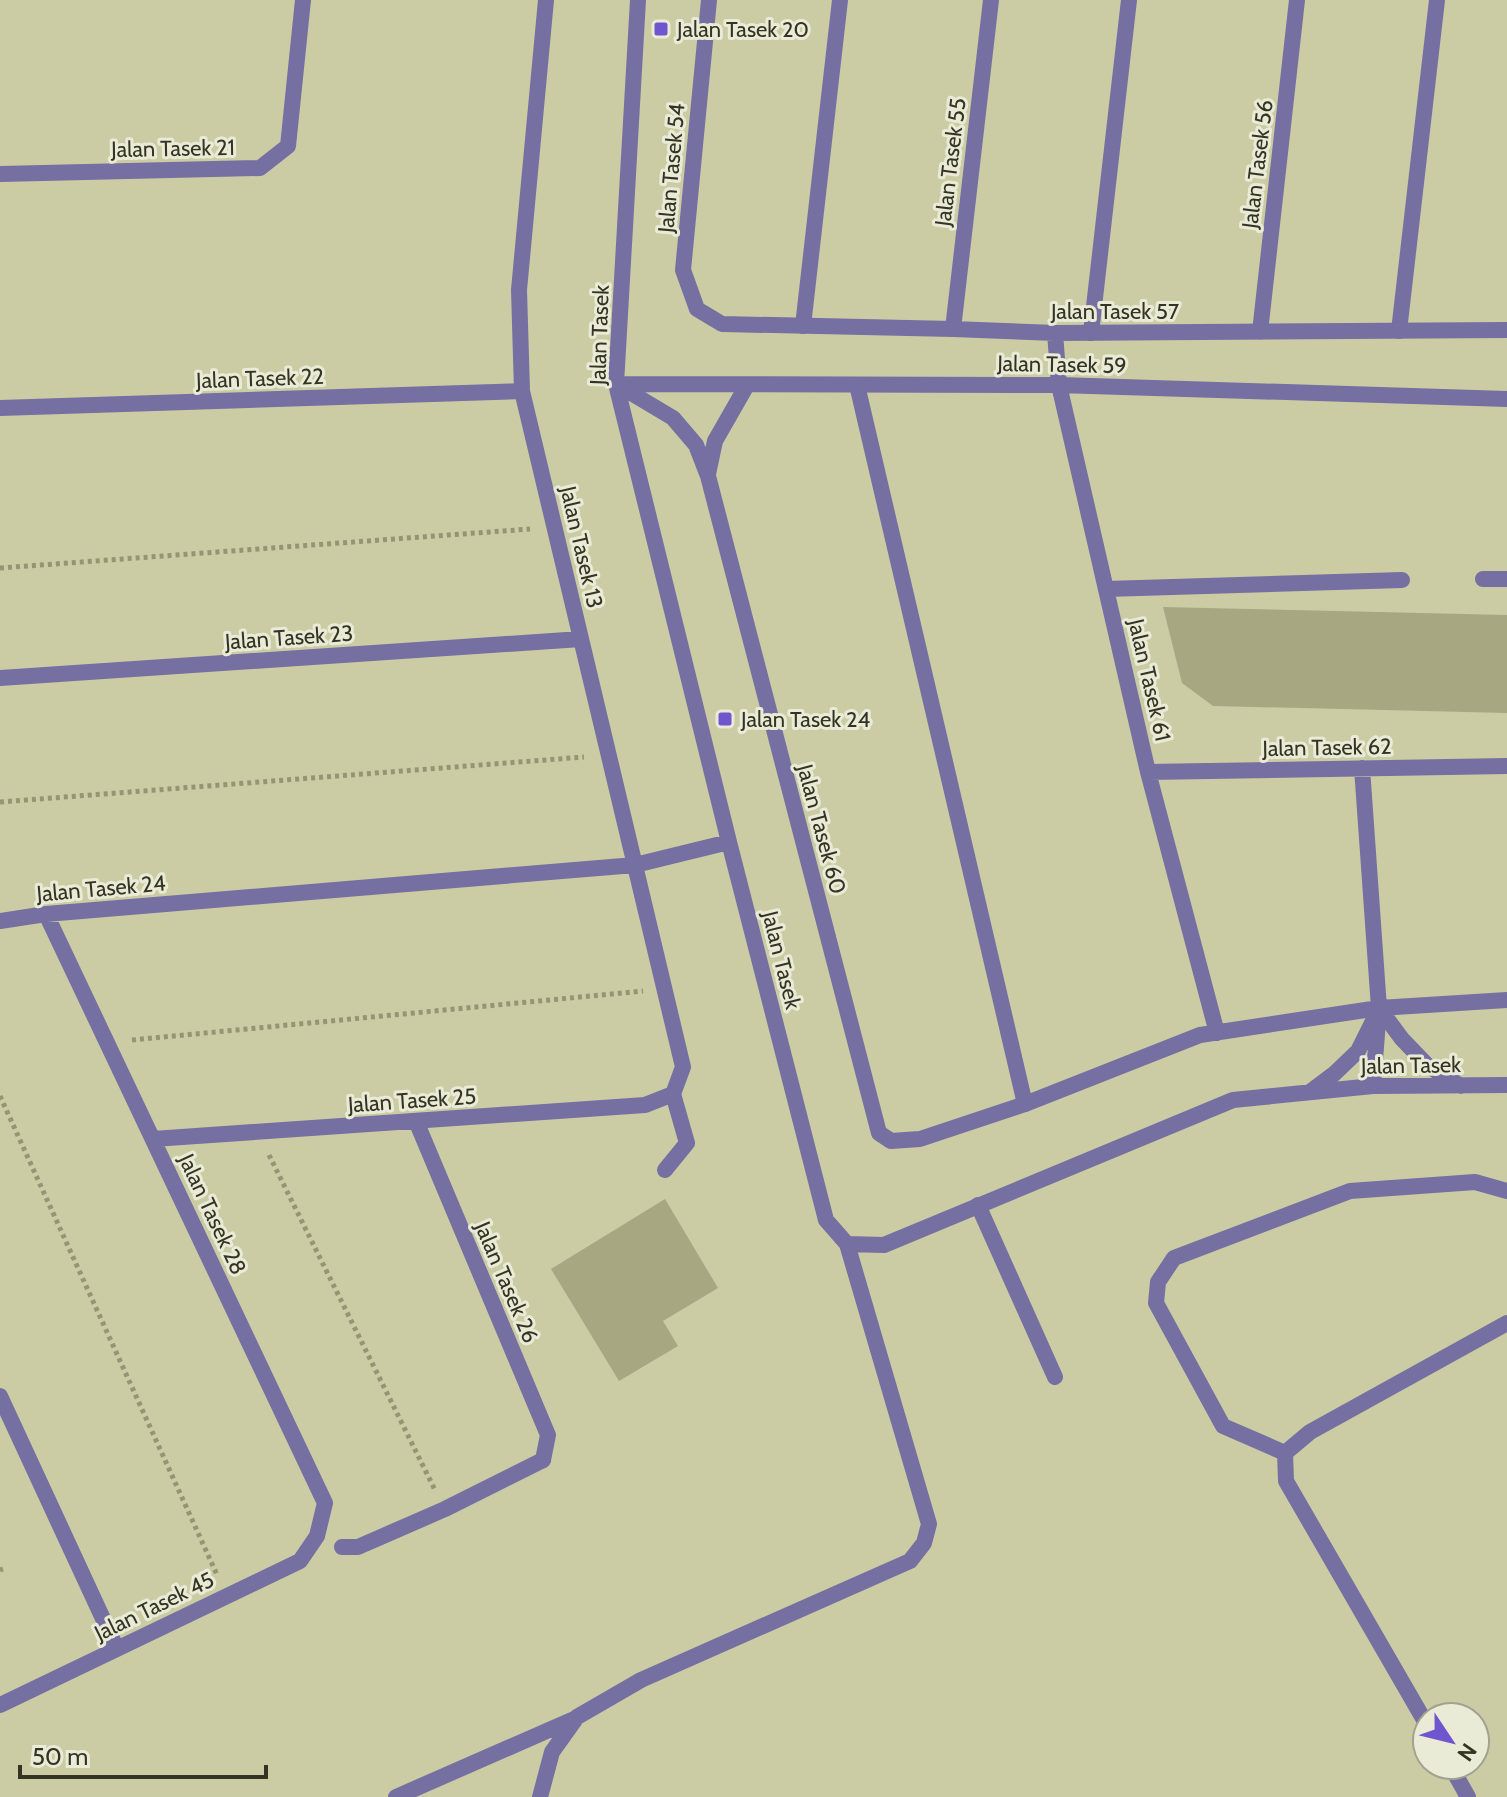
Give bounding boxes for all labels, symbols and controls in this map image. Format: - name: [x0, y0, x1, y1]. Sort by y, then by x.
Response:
- place label: Jalan Tasek 20: [676, 16, 809, 43]
- marker: Jalan Tasek 20: [652, 20, 670, 38]
- street label: Jalan Tasek 55: [929, 96, 972, 229]
- street label: Jalan Tasek 56: [1236, 98, 1279, 231]
- street label: Jalan Tasek 54: [652, 102, 691, 235]
- street label: Jalan Tasek 21: [110, 134, 235, 163]
- street label: Jalan Tasek: [584, 284, 615, 387]
- street label: Jalan Tasek 57: [1050, 298, 1179, 325]
- street label: Jalan Tasek 59: [996, 350, 1127, 379]
- street label: Jalan Tasek 22: [195, 363, 325, 394]
- street label: Jalan Tasek 13: [554, 483, 609, 611]
- street label: Jalan Tasek 61: [1122, 615, 1177, 744]
- street label: Jalan Tasek 23: [223, 620, 354, 656]
- place label: Jalan Tasek 24: [740, 706, 871, 733]
- marker: Jalan Tasek 24: [716, 710, 734, 728]
- street label: Jalan Tasek 62: [1261, 733, 1392, 762]
- street label: Jalan Tasek 60: [791, 760, 852, 897]
- street label: Jalan Tasek 24: [34, 869, 167, 908]
- street label: Jalan Tasek: [756, 907, 807, 1012]
- street label: Jalan Tasek: [1360, 1051, 1461, 1080]
- street label: Jalan Tasek 25: [346, 1083, 477, 1119]
- street label: Jalan Tasek 28: [172, 1149, 252, 1279]
- street label: Jalan Tasek 26: [468, 1217, 544, 1347]
- street label: Jalan Tasek 45: [89, 1566, 218, 1647]
- north arrow: [1411, 1701, 1491, 1781]
- scale bar: [20, 1729, 266, 1779]
- text: N: [1451, 1738, 1482, 1766]
- text: 50 m: [32, 1742, 88, 1771]

